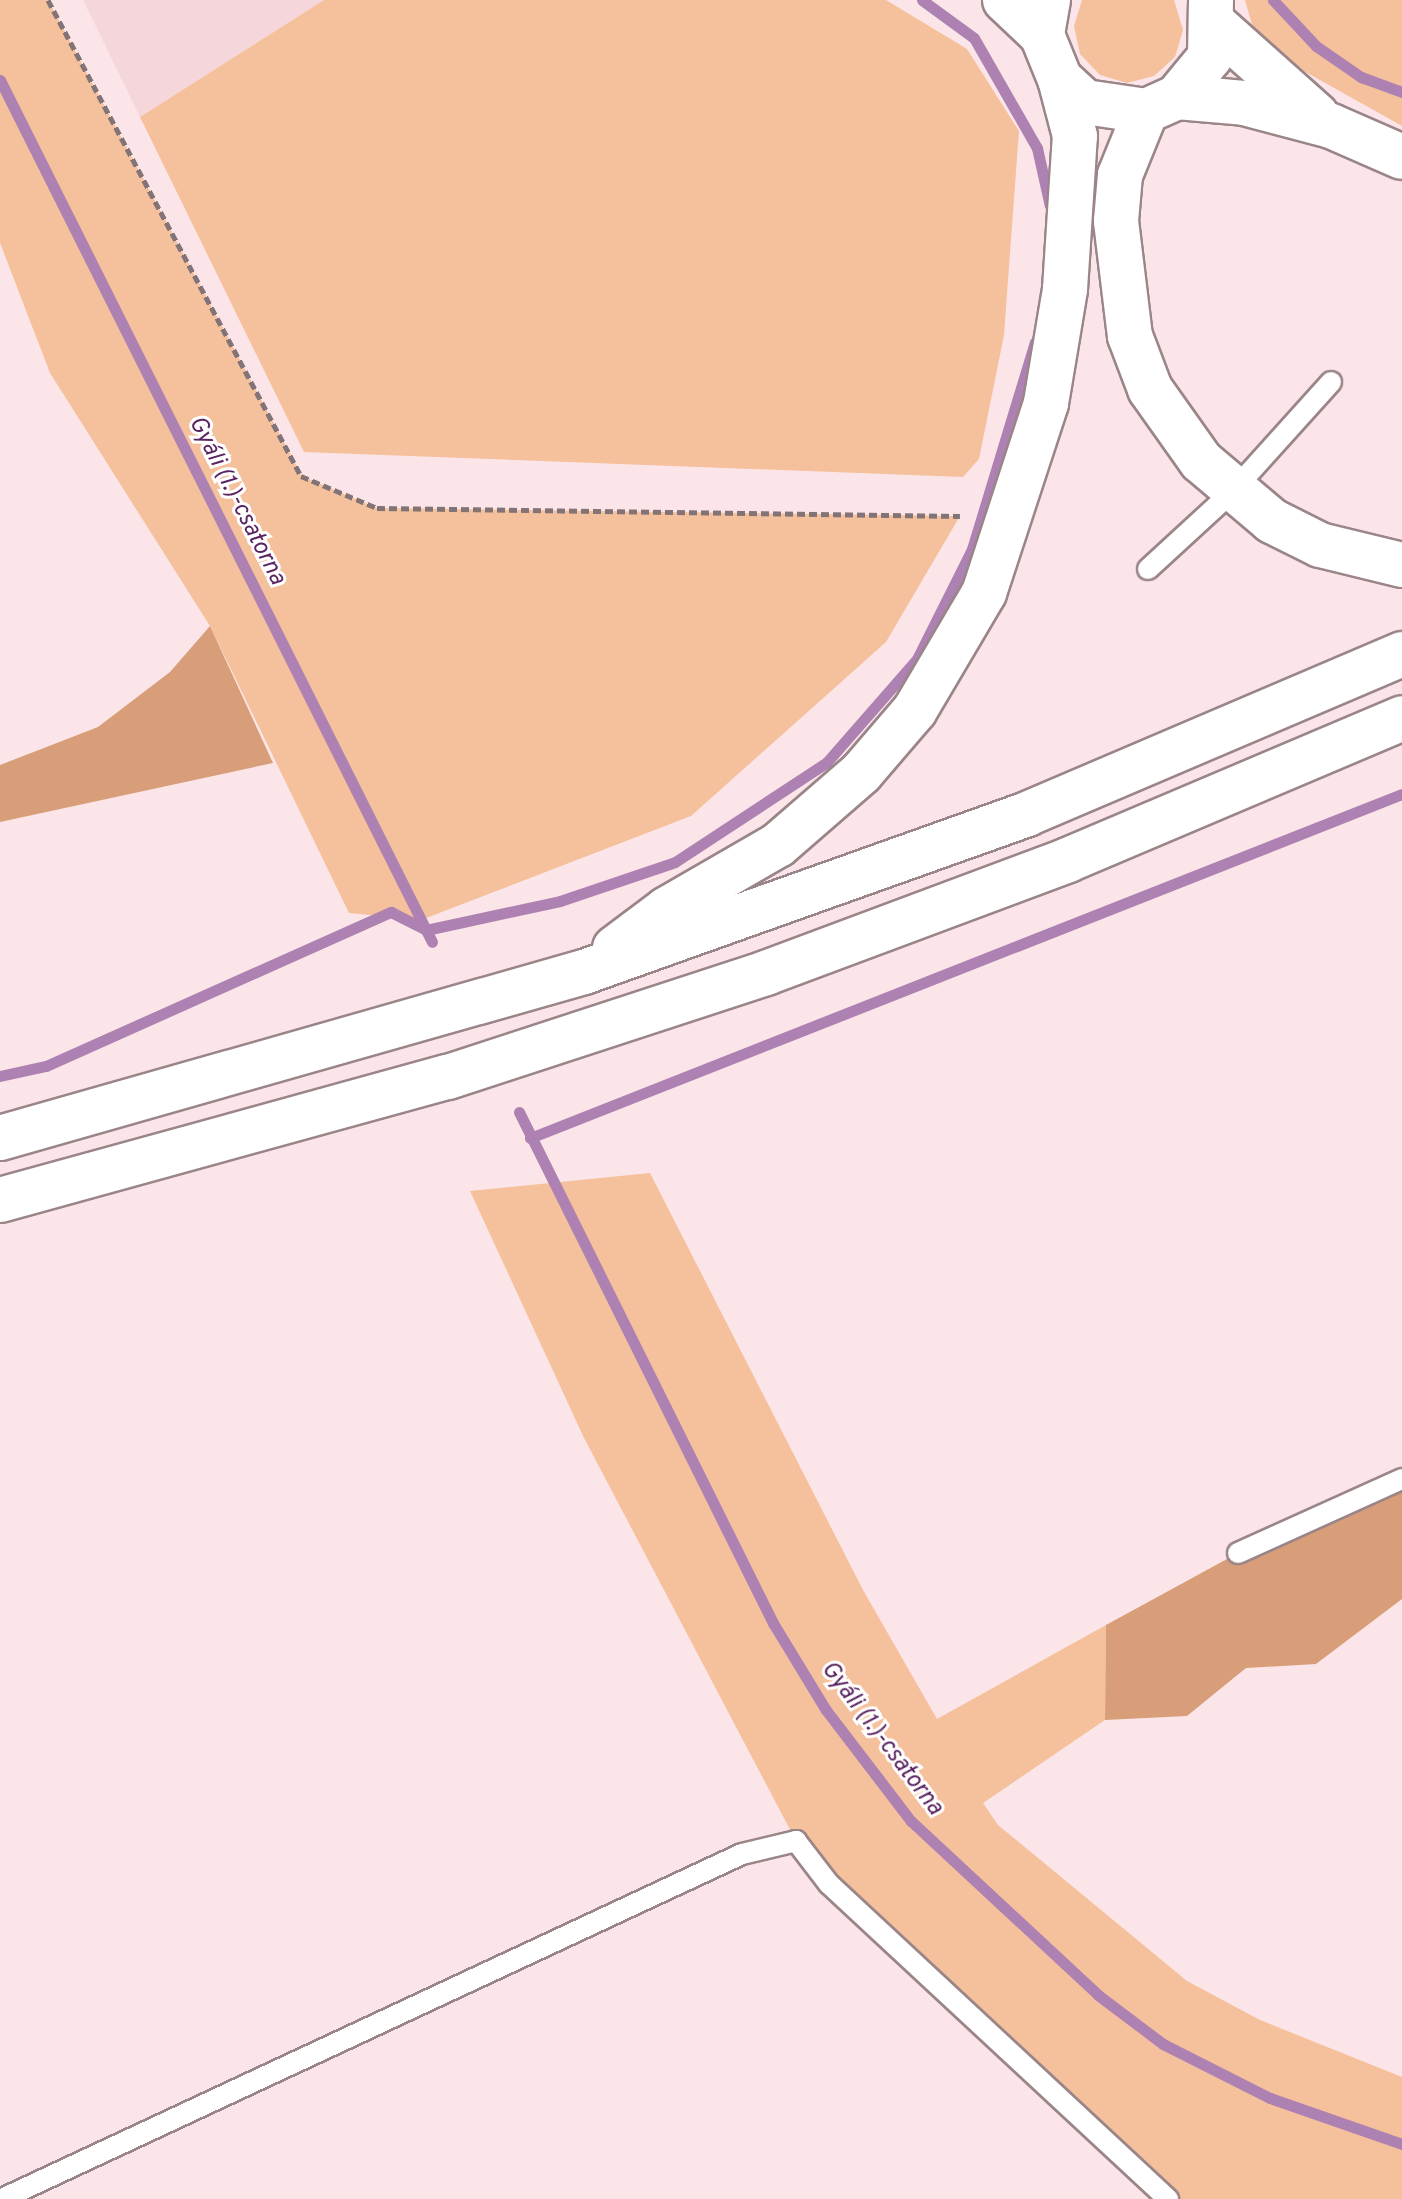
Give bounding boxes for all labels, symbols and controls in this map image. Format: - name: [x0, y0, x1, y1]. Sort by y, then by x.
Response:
- water label: Gyáli (1.)-csatorna: [181, 412, 291, 590]
- water label: Gyáli (1.)-csatorna: [814, 1656, 948, 1822]

